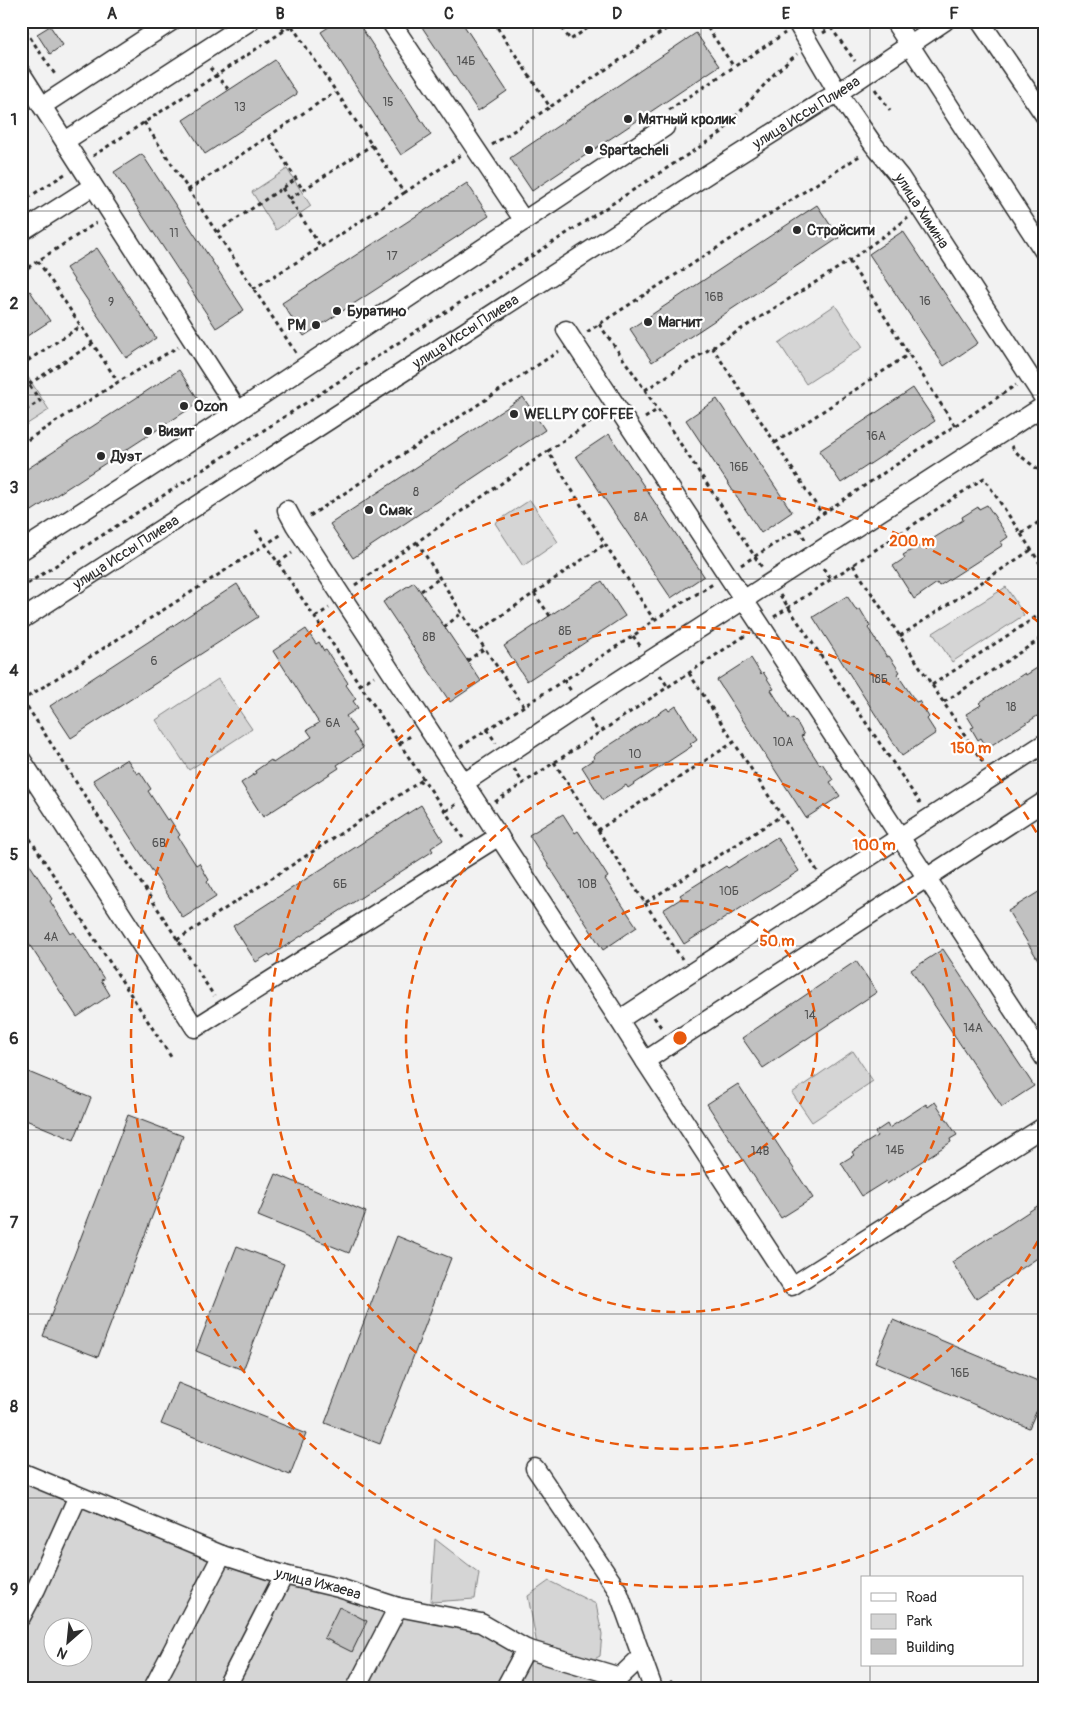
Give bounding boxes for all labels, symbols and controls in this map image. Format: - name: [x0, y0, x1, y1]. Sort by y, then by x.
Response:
- text: A: [107, 4, 118, 24]
- text: B: [275, 4, 285, 24]
- text: C: [444, 4, 454, 24]
- text: D: [612, 4, 622, 24]
- text: E: [782, 4, 791, 24]
- text: F: [949, 4, 959, 24]
- house number: 14Б: [457, 54, 475, 69]
- street label: улица Иссы Плиева: [748, 72, 864, 154]
- house number: 15: [382, 95, 394, 110]
- house number: 13: [234, 100, 246, 115]
- text: 1: [11, 110, 17, 130]
- place label: Мятный кролик: [638, 110, 736, 129]
- marker: Мятный кролик: [622, 113, 634, 125]
- place label: Spartacheli: [599, 141, 669, 160]
- marker: Spartacheli: [583, 144, 595, 156]
- street label: улица Химина: [889, 169, 953, 252]
- place label: Стройсити: [807, 221, 875, 240]
- marker: Стройсити: [791, 224, 803, 236]
- house number: 11: [169, 226, 179, 241]
- house number: 17: [386, 249, 398, 264]
- street label: улица Иссы Плиева: [408, 290, 523, 374]
- house number: 16В: [705, 290, 723, 305]
- text: 2: [10, 294, 19, 314]
- house number: 16: [919, 294, 931, 309]
- house number: 9: [108, 295, 114, 310]
- place label: Буратино: [347, 302, 406, 321]
- marker: Буратино: [331, 305, 343, 317]
- place label: Магнит: [658, 313, 703, 332]
- place label: PM: [287, 316, 306, 335]
- marker: Магнит: [642, 316, 654, 328]
- marker: PM: [310, 319, 322, 331]
- place label: Ozon: [194, 397, 228, 416]
- marker: Ozon: [178, 400, 190, 412]
- place label: WELLPY COFFEE: [524, 405, 634, 424]
- marker: WELLPY COFFEE: [508, 408, 520, 420]
- place label: Визит: [158, 422, 195, 441]
- marker: Визит: [142, 425, 154, 437]
- house number: 16А: [866, 429, 886, 444]
- place label: Дуэт: [110, 447, 142, 466]
- marker: Дуэт: [95, 450, 107, 462]
- house number: 16Б: [730, 460, 748, 475]
- text: 3: [10, 478, 19, 498]
- house number: 8: [413, 485, 419, 500]
- place label: Смак: [379, 501, 413, 520]
- marker: Смак: [363, 504, 375, 516]
- house number: 8А: [634, 510, 648, 525]
- street label: улица Иссы Плиева: [68, 511, 183, 594]
- text: 200 m: [889, 532, 935, 551]
- house number: 8Б: [558, 624, 572, 639]
- house number: 8В: [423, 630, 436, 645]
- house number: 6: [151, 654, 158, 669]
- text: 4: [9, 661, 19, 681]
- house number: 18Б: [870, 672, 888, 687]
- house number: 18: [1006, 700, 1016, 715]
- house number: 6А: [326, 716, 341, 731]
- house number: 10А: [773, 735, 794, 750]
- text: 150 m: [951, 739, 991, 758]
- house number: 10: [629, 747, 641, 762]
- house number: 6В: [152, 836, 166, 851]
- text: 100 m: [853, 836, 895, 855]
- text: 5: [10, 845, 19, 865]
- house number: 6Б: [333, 877, 347, 892]
- house number: 10В: [577, 877, 597, 892]
- house number: 10Б: [719, 884, 739, 899]
- house number: 4А: [44, 930, 59, 945]
- text: 50 m: [760, 932, 794, 951]
- house number: 14: [804, 1008, 816, 1023]
- house number: 14А: [963, 1021, 983, 1036]
- text: 6: [9, 1029, 19, 1049]
- centre of rings: [671, 1029, 689, 1047]
- house number: 14Б: [886, 1143, 904, 1158]
- house number: 14В: [751, 1144, 769, 1159]
- text: 7: [10, 1213, 19, 1233]
- house number: 16Б: [951, 1366, 969, 1381]
- text: 8: [10, 1397, 18, 1417]
- street label: улица Ижаева: [272, 1563, 364, 1605]
- legend: [861, 1576, 1024, 1666]
- text: 9: [10, 1580, 18, 1600]
- text: Road: [906, 1588, 937, 1607]
- text: Park: [906, 1612, 933, 1631]
- north arrow: [42, 1616, 92, 1666]
- text: Building: [906, 1638, 954, 1657]
- text: N: [54, 1643, 70, 1663]

